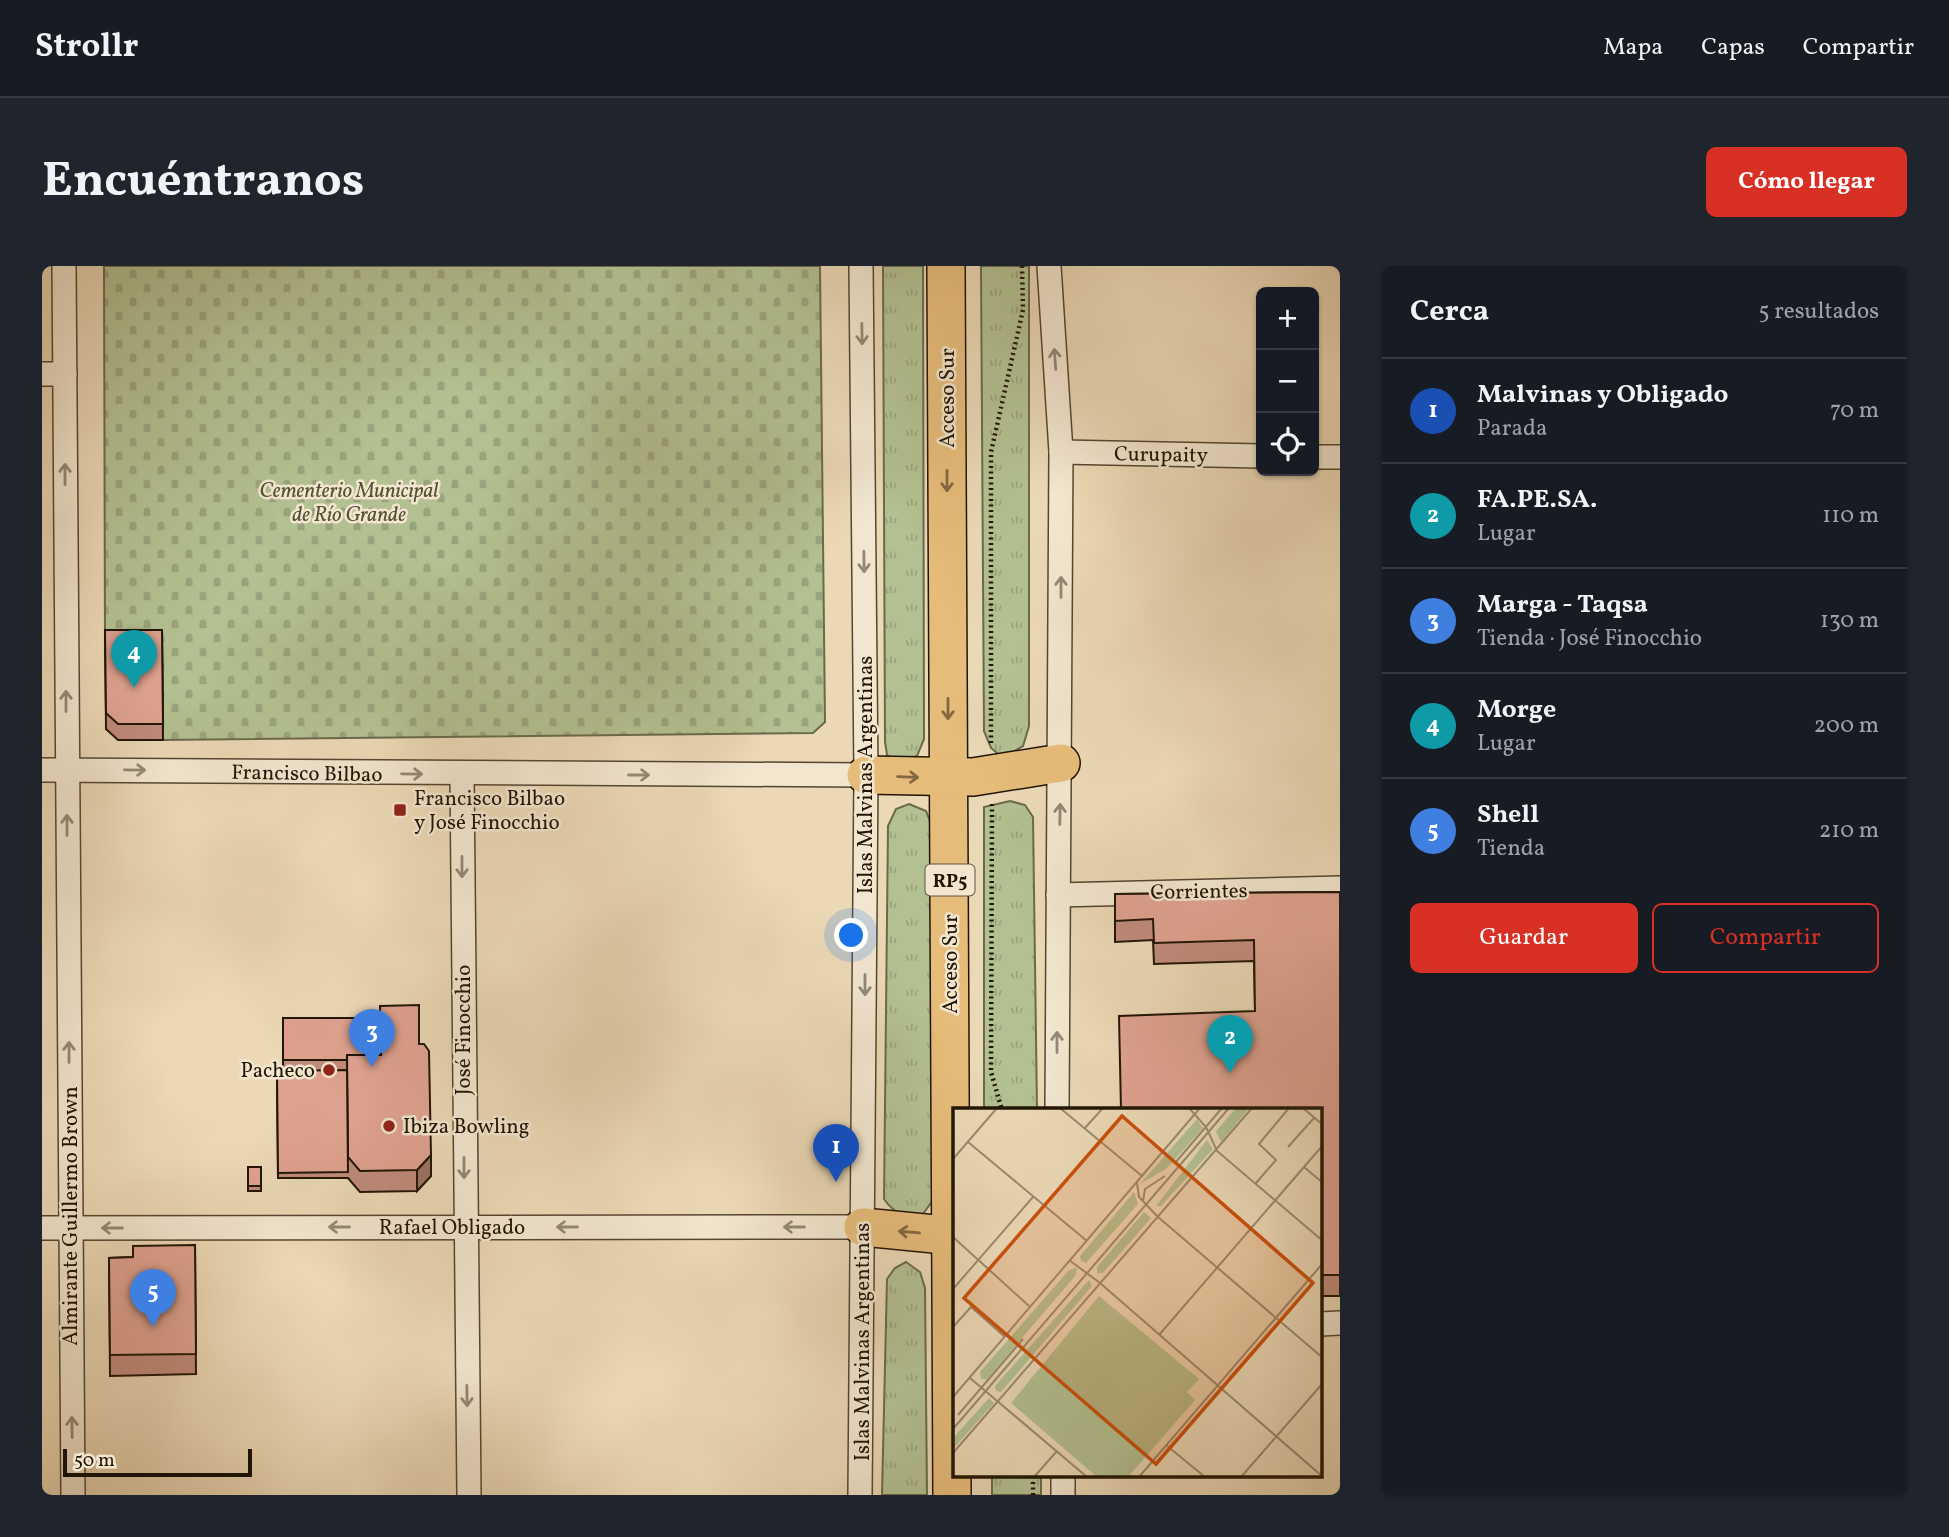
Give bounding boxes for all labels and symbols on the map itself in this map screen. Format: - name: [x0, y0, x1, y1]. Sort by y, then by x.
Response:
- one-way arrow: [855, 322, 869, 345]
- street label: Acceso Sur: [934, 348, 963, 448]
- one-way arrow: [1048, 349, 1061, 371]
- street label: Curupaity: [1114, 440, 1209, 471]
- one-way arrow: [58, 463, 72, 486]
- one-way arrow: [940, 469, 954, 492]
- park label: Cementerio Municipal de Río Grande: [259, 477, 439, 530]
- one-way arrow: [857, 550, 871, 573]
- one-way arrow: [1054, 576, 1068, 599]
- pin: 4: [111, 630, 157, 688]
- street label: Islas Malvinas Argentinas: [852, 656, 881, 894]
- one-way arrow: [59, 690, 73, 713]
- one-way arrow: [941, 697, 955, 720]
- street label: Francisco Bilbao: [231, 759, 383, 790]
- one-way arrow: [123, 764, 146, 777]
- one-way arrow: [400, 767, 423, 781]
- one-way arrow: [627, 768, 650, 782]
- one-way arrow: [896, 770, 919, 783]
- place label: Francisco Bilbao y José Finocchio: [414, 785, 565, 838]
- marker: Francisco Bilbao y José Finocchio: [392, 802, 408, 818]
- one-way arrow: [1053, 803, 1066, 826]
- one-way arrow: [60, 814, 74, 837]
- one-way arrow: [455, 856, 469, 879]
- road number: RP5: [926, 864, 974, 895]
- street label: Corrientes: [1150, 877, 1248, 908]
- street label: Acceso Sur: [937, 914, 966, 1014]
- your location: [834, 918, 868, 952]
- street label: José Finocchio: [450, 965, 479, 1095]
- one-way arrow: [858, 973, 871, 996]
- pin: 3: [349, 1009, 395, 1067]
- pin: 2: [1207, 1015, 1253, 1073]
- one-way arrow: [1050, 1031, 1064, 1054]
- one-way arrow: [62, 1041, 76, 1064]
- place label: Pacheco: [240, 1057, 315, 1086]
- marker: Pacheco: [321, 1062, 337, 1078]
- street label: Almirante Guillermo Brown: [57, 1086, 86, 1346]
- inset map: [953, 1108, 1322, 1478]
- place label: Ibiza Bowling: [403, 1113, 530, 1142]
- marker: Ibiza Bowling: [381, 1118, 397, 1134]
- pin: 1: [813, 1124, 859, 1182]
- one-way arrow: [457, 1157, 471, 1180]
- street label: Rafael Obligado: [379, 1214, 525, 1243]
- one-way arrow: [328, 1220, 351, 1234]
- one-way arrow: [556, 1220, 579, 1234]
- one-way arrow: [783, 1220, 806, 1234]
- one-way arrow: [101, 1221, 124, 1235]
- street label: Islas Malvinas Argentinas: [849, 1223, 878, 1461]
- one-way arrow: [898, 1225, 921, 1238]
- pin: 5: [130, 1269, 176, 1327]
- one-way arrow: [460, 1384, 474, 1407]
- one-way arrow: [65, 1416, 79, 1439]
- scale bar: [63, 1446, 252, 1478]

